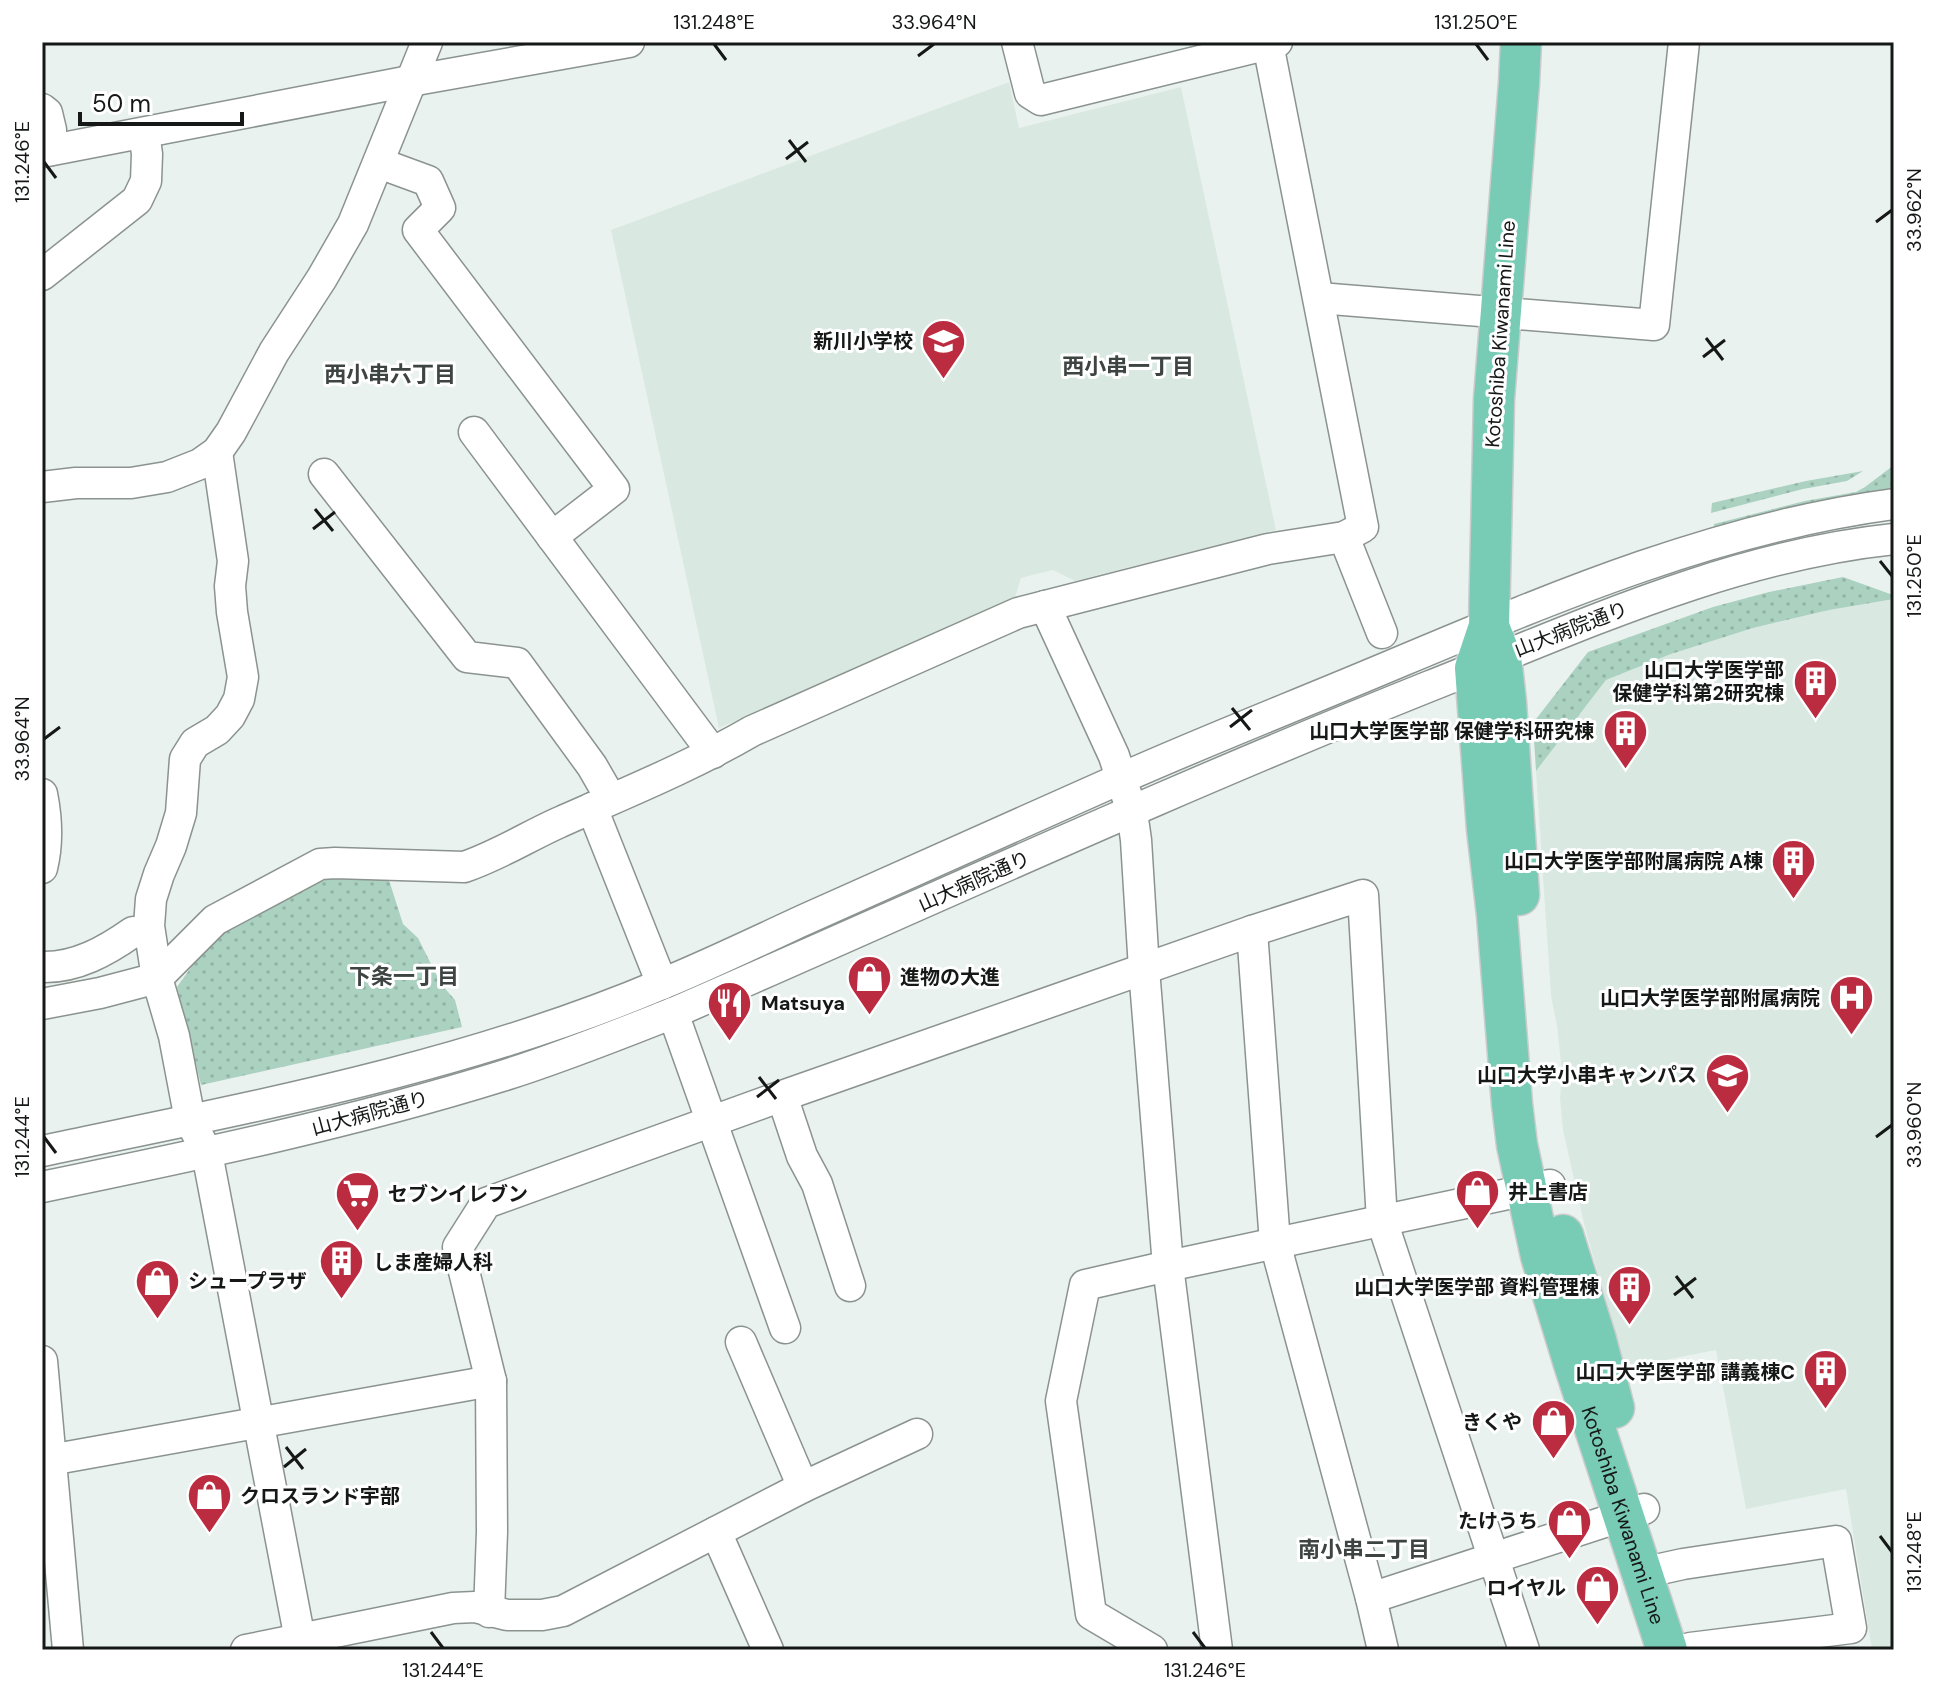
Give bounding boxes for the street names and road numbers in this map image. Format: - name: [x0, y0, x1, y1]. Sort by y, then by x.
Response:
- street label: Kotoshiba Kiwanami Line: [1479, 220, 1521, 448]
- street label: 山大病院通り: [1510, 595, 1632, 663]
- street label: 山大病院通り: [914, 845, 1034, 917]
- street label: 山大病院通り: [309, 1085, 431, 1141]
- street label: Kotoshiba Kiwanami Line: [1576, 1403, 1671, 1628]

